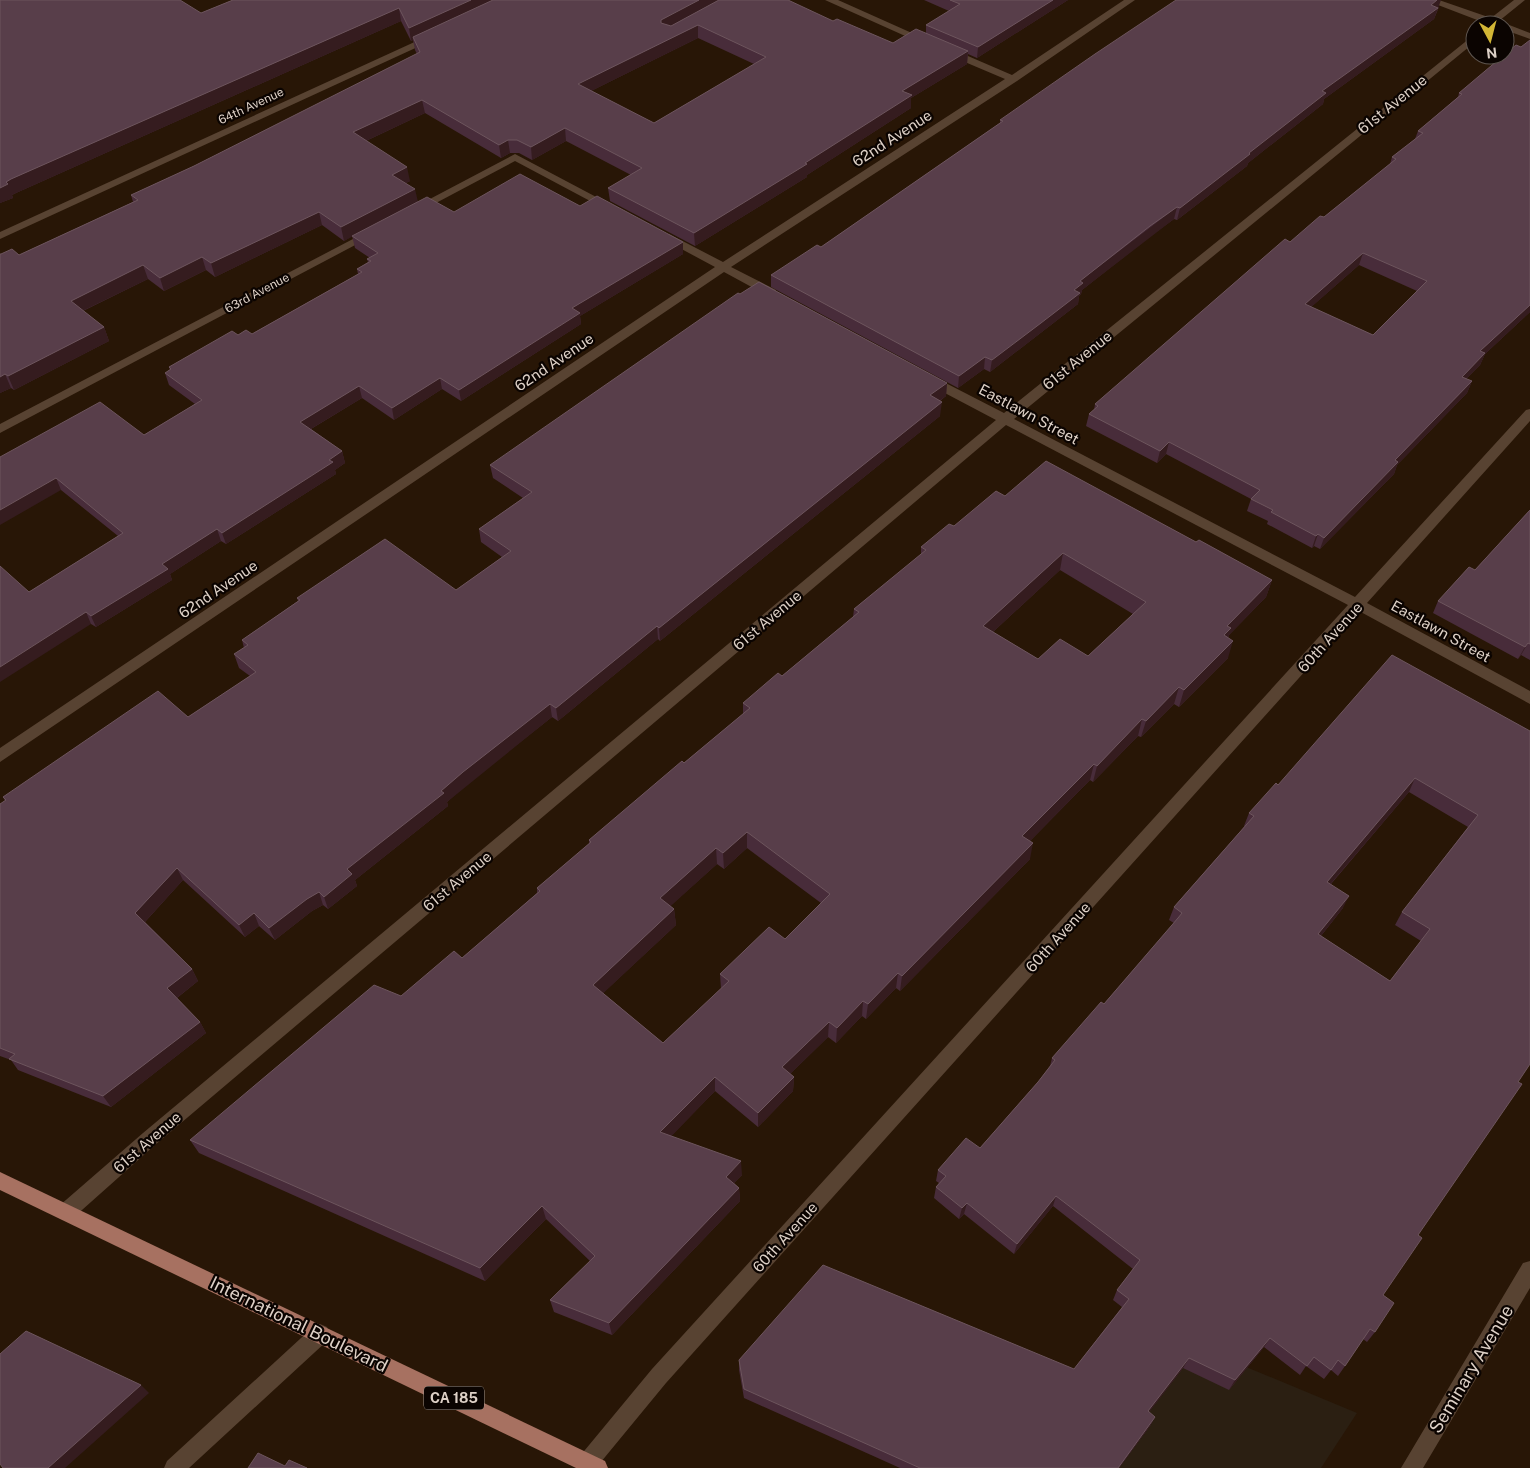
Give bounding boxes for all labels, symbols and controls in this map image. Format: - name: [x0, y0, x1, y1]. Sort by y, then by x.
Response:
- north arrow: [1465, 15, 1515, 65]
- text: N: [1485, 44, 1498, 62]
- street label: 61st Avenue: [1354, 71, 1430, 137]
- street label: 64th Avenue: [216, 85, 286, 127]
- street label: 62nd Avenue: [849, 106, 935, 170]
- street label: 63rd Avenue: [222, 270, 292, 316]
- street label: 61st Avenue: [1039, 327, 1115, 393]
- street label: 62nd Avenue: [512, 329, 596, 395]
- street label: Eastlawn Street: [976, 380, 1082, 448]
- street label: 62nd Avenue: [176, 556, 260, 622]
- street label: 61st Avenue: [729, 587, 805, 653]
- street label: Eastlawn Street: [1388, 597, 1494, 665]
- street label: 60th Avenue: [1294, 599, 1366, 675]
- street label: 61st Avenue: [419, 848, 495, 914]
- street label: 60th Avenue: [1022, 899, 1094, 975]
- street label: 61st Avenue: [110, 1108, 184, 1176]
- street label: 60th Avenue: [749, 1199, 821, 1275]
- street label: International Boulevard: [207, 1272, 391, 1376]
- street label: Seminary Avenue: [1424, 1301, 1518, 1437]
- road number: CA 185: [424, 1386, 484, 1410]

